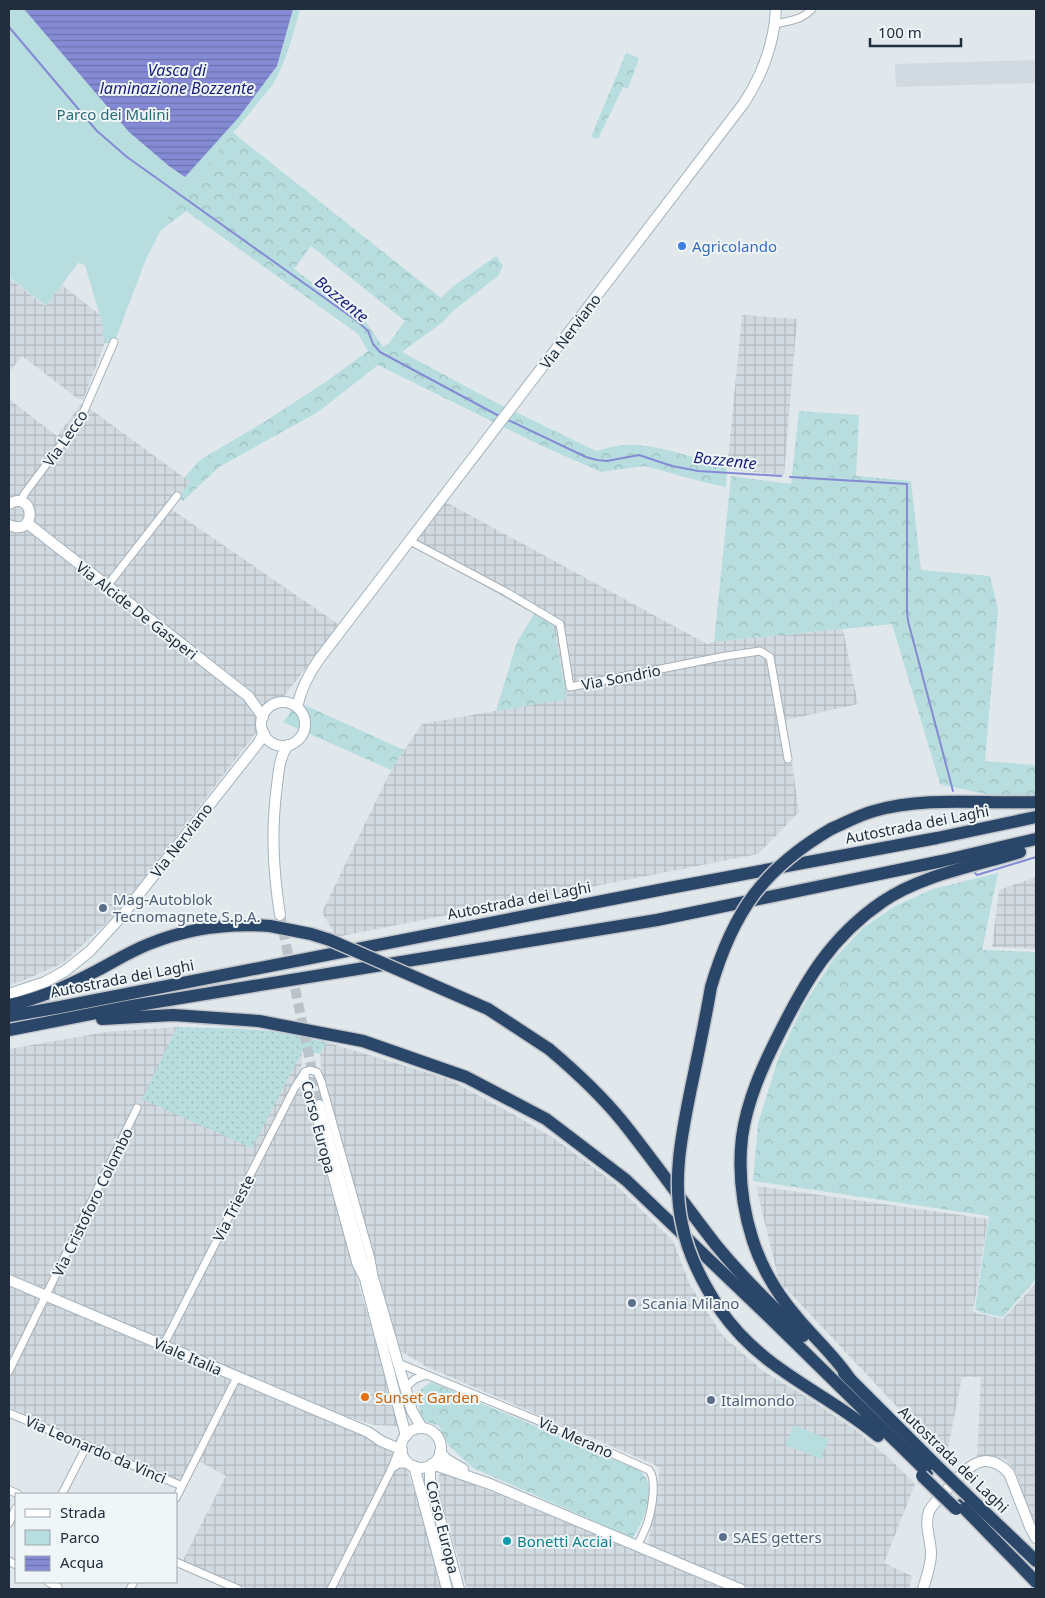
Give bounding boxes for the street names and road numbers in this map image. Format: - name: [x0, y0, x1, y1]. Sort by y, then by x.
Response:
- street label: Via Nerviano: [535, 289, 605, 373]
- street label: Via Lecco: [38, 406, 92, 470]
- street label: Via Alcide De Gasperi: [72, 556, 202, 664]
- street label: Via Sondrio: [580, 660, 662, 694]
- street label: Via Nerviano: [146, 799, 216, 881]
- street label: Autostrada dei Laghi: [843, 800, 991, 848]
- street label: Autostrada dei Laghi: [445, 876, 593, 924]
- street label: Autostrada dei Laghi: [48, 954, 196, 1002]
- street label: Corso Europa: [297, 1078, 341, 1176]
- street label: Via Cristoforo Colombo: [47, 1124, 137, 1280]
- street label: Via Trieste: [208, 1171, 258, 1245]
- street label: Viale Italia: [151, 1333, 225, 1379]
- street label: Autostrada dei Laghi: [895, 1401, 1013, 1517]
- street label: Via Leonardo da Vinci: [23, 1410, 169, 1488]
- street label: Via Merano: [535, 1412, 617, 1462]
- street label: Corso Europa: [422, 1478, 464, 1576]

